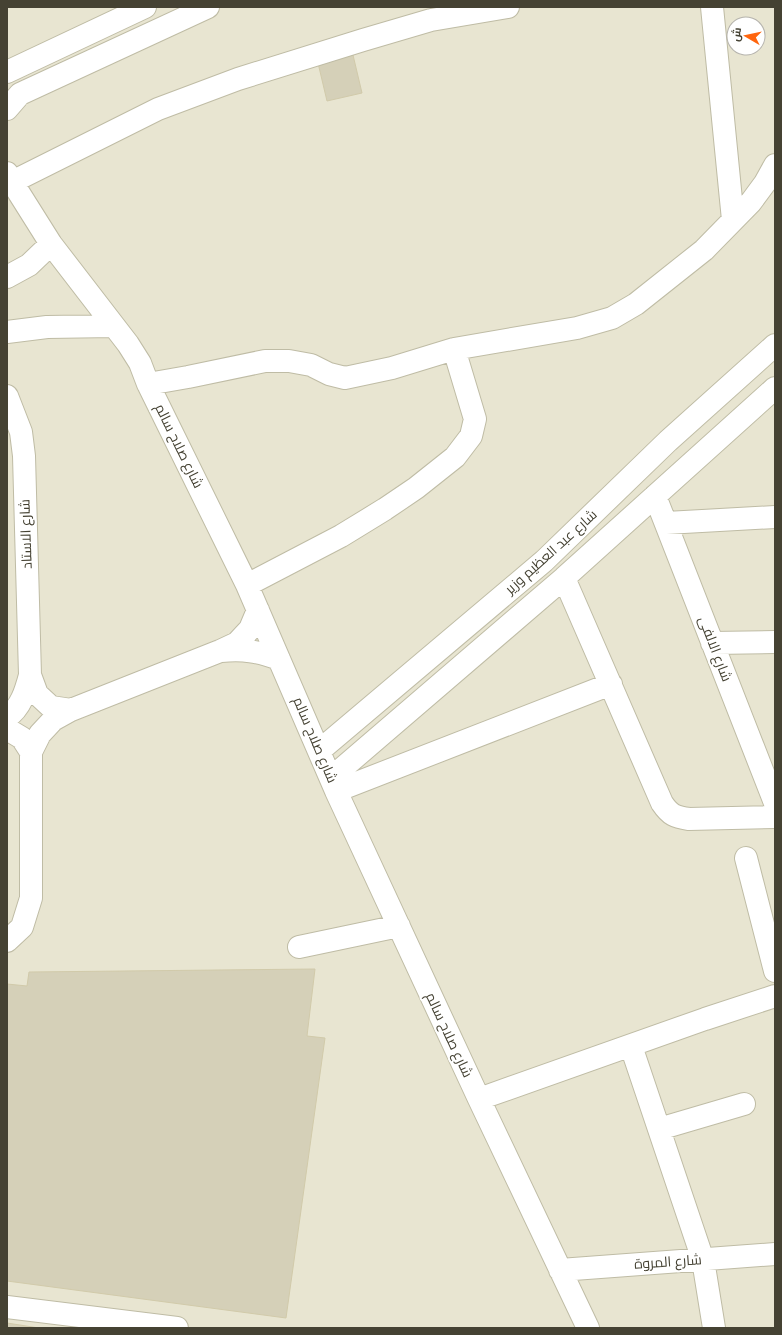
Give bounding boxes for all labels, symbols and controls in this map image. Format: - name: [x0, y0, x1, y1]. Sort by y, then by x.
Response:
- north arrow: [726, 16, 766, 56]
- text: ش: [729, 27, 744, 43]
- street label: شارع صلاح سالم: [150, 401, 207, 491]
- street label: شارع الاستاد: [16, 499, 36, 569]
- street label: شارع عبد العظيم وزير: [501, 506, 601, 599]
- street label: شارع الالفى: [695, 614, 735, 684]
- street label: شارع صلاح سالم: [288, 694, 341, 786]
- street label: شارع صلاح سالم: [421, 990, 476, 1081]
- street label: شارع المروة: [634, 1251, 702, 1273]

